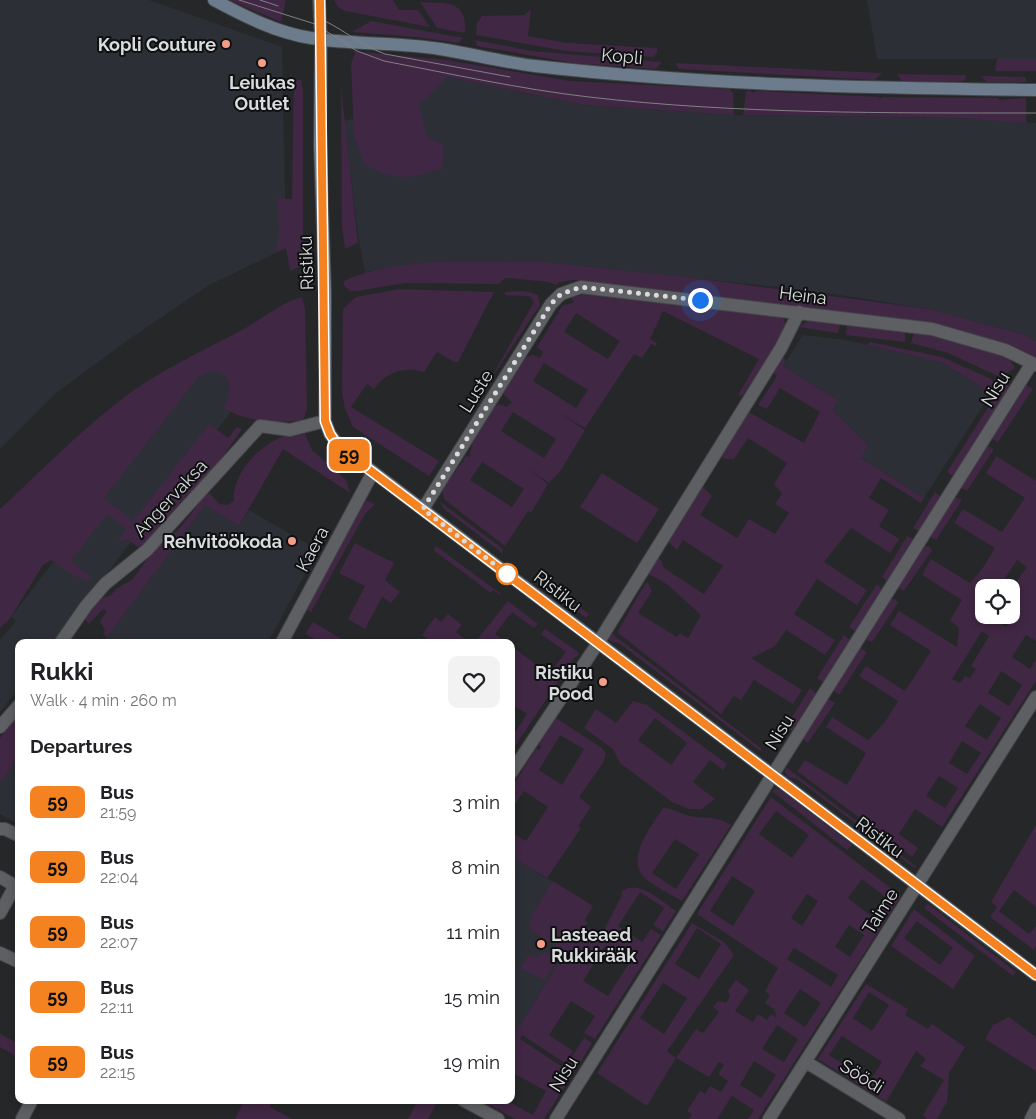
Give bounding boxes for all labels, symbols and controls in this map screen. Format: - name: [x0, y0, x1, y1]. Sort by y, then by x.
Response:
- place label: Kopli Couture: [98, 34, 216, 55]
- marker: Kopli Couture: [220, 38, 232, 50]
- street label: Kopli: [600, 44, 644, 68]
- marker: Leiukas Outlet: [256, 57, 268, 69]
- place label: Leiukas Outlet: [229, 72, 295, 114]
- street label: Ristiku: [295, 235, 317, 291]
- street label: Heina: [778, 282, 828, 308]
- your location: [688, 288, 713, 313]
- street label: Luste: [455, 365, 497, 416]
- street label: Nisu: [976, 368, 1014, 410]
- line badge: 59: [326, 439, 372, 471]
- text: 59: [339, 444, 359, 465]
- street label: Angervaksa: [129, 455, 211, 541]
- street label: Kaera: [291, 523, 333, 575]
- place label: Rehvitöökoda: [163, 531, 282, 552]
- marker: Rehvitöökoda: [286, 535, 298, 547]
- unlabelled marker: [496, 563, 518, 585]
- street label: Ristiku: [530, 566, 586, 616]
- map controls: [975, 579, 1020, 624]
- button: locate: [975, 579, 1020, 624]
- button: heart: [448, 656, 500, 708]
- text: Rukki: [30, 657, 94, 686]
- place label: Ristiku Pood: [535, 662, 593, 704]
- marker: Ristiku Pood: [597, 676, 609, 688]
- text: Walk · 4 min · 260 m: [30, 691, 177, 710]
- street label: Nisu: [760, 711, 798, 753]
- text: Departures: [30, 735, 132, 757]
- text: Bus: [100, 781, 134, 803]
- text: 59: [47, 791, 68, 812]
- text: 3 min: [452, 791, 500, 813]
- text: 21:59: [100, 803, 136, 822]
- street label: Ristiku: [852, 812, 908, 862]
- text: Bus: [100, 846, 134, 868]
- text: 59: [47, 856, 68, 877]
- text: 8 min: [451, 856, 500, 878]
- text: 22:04: [100, 868, 138, 887]
- street label: Taime: [858, 884, 902, 938]
- text: Bus: [100, 911, 134, 933]
- text: 59: [47, 921, 68, 942]
- text: 11 min: [446, 921, 500, 943]
- place label: Lasteaed Rukkirääk: [551, 924, 637, 966]
- text: 22:07: [100, 933, 138, 952]
- marker: Lasteaed Rukkirääk: [535, 938, 547, 950]
- text: Bus: [100, 976, 134, 998]
- text: 59: [47, 986, 68, 1007]
- text: 15 min: [444, 986, 500, 1008]
- text: 22:11: [100, 998, 133, 1017]
- text: Bus: [100, 1041, 134, 1063]
- text: 59: [47, 1051, 68, 1072]
- text: 19 min: [443, 1051, 500, 1073]
- street label: Nisu: [544, 1053, 582, 1095]
- street label: Söödi: [836, 1055, 888, 1097]
- text: 22:15: [100, 1063, 135, 1082]

